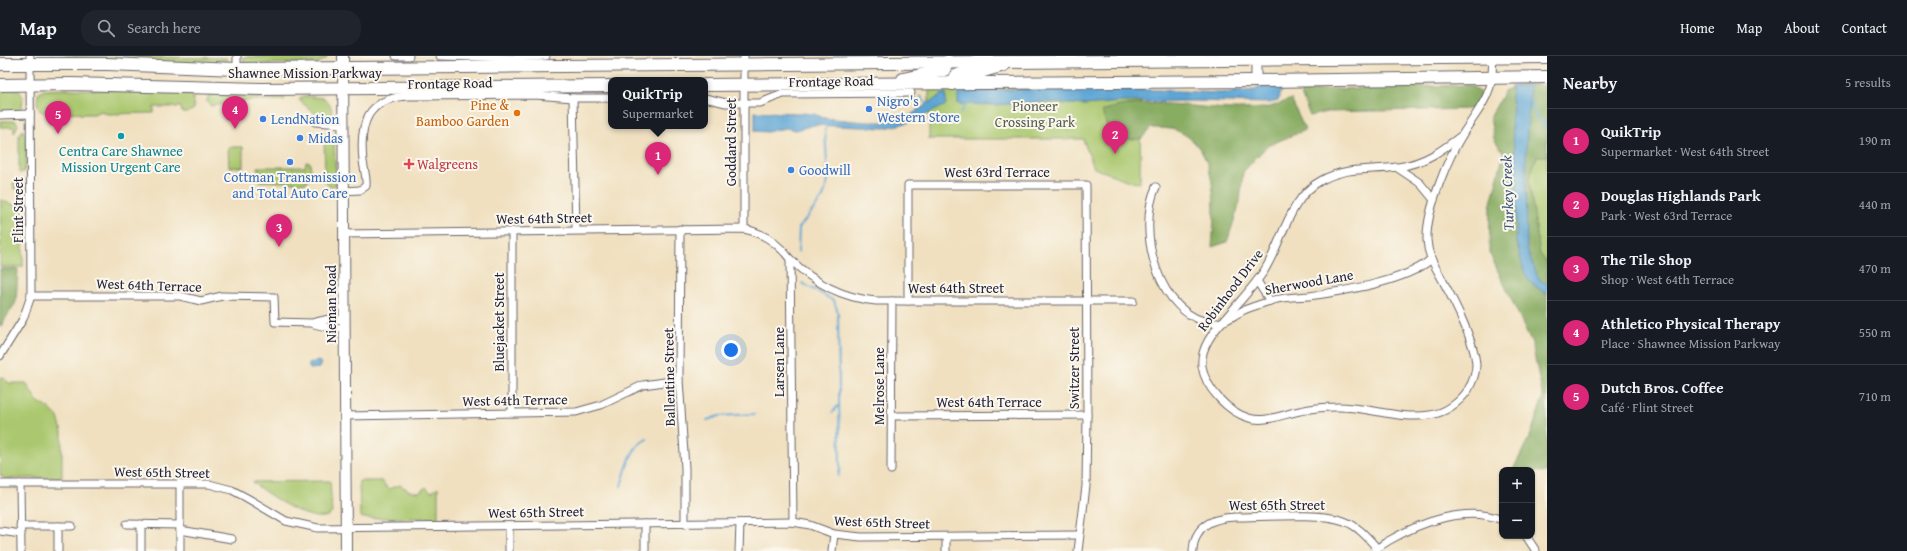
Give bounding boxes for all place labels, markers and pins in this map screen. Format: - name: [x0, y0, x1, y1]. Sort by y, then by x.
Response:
- place label: Nigro's Western Store: [877, 91, 960, 127]
- place label: Pine & Bamboo Garden: [416, 95, 510, 131]
- pin: 4: [222, 96, 248, 129]
- pin: 5: [45, 101, 71, 134]
- marker: Nigro's Western Store: [864, 104, 874, 114]
- marker: Pine & Bamboo Garden: [512, 108, 522, 118]
- place label: LendNation: [271, 109, 340, 129]
- marker: LendNation: [258, 114, 268, 124]
- pin: 2: [1102, 121, 1128, 154]
- place label: Midas: [308, 128, 343, 148]
- marker: Centra Care Shawnee Mission Urgent Care: [116, 131, 126, 141]
- marker: Midas: [295, 133, 305, 143]
- place label: Centra Care Shawnee Mission Urgent Care: [59, 141, 183, 177]
- pin: 1: [645, 142, 671, 175]
- place label: Walgreens: [417, 154, 478, 174]
- marker: Cottman Transmission and Total Auto Care: [285, 157, 295, 167]
- marker: Walgreens: [404, 159, 414, 169]
- place label: Goodwill: [799, 160, 851, 180]
- marker: Goodwill: [786, 165, 796, 175]
- place label: Cottman Transmission and Total Auto Care: [224, 167, 356, 203]
- pin: 3: [266, 214, 292, 247]

